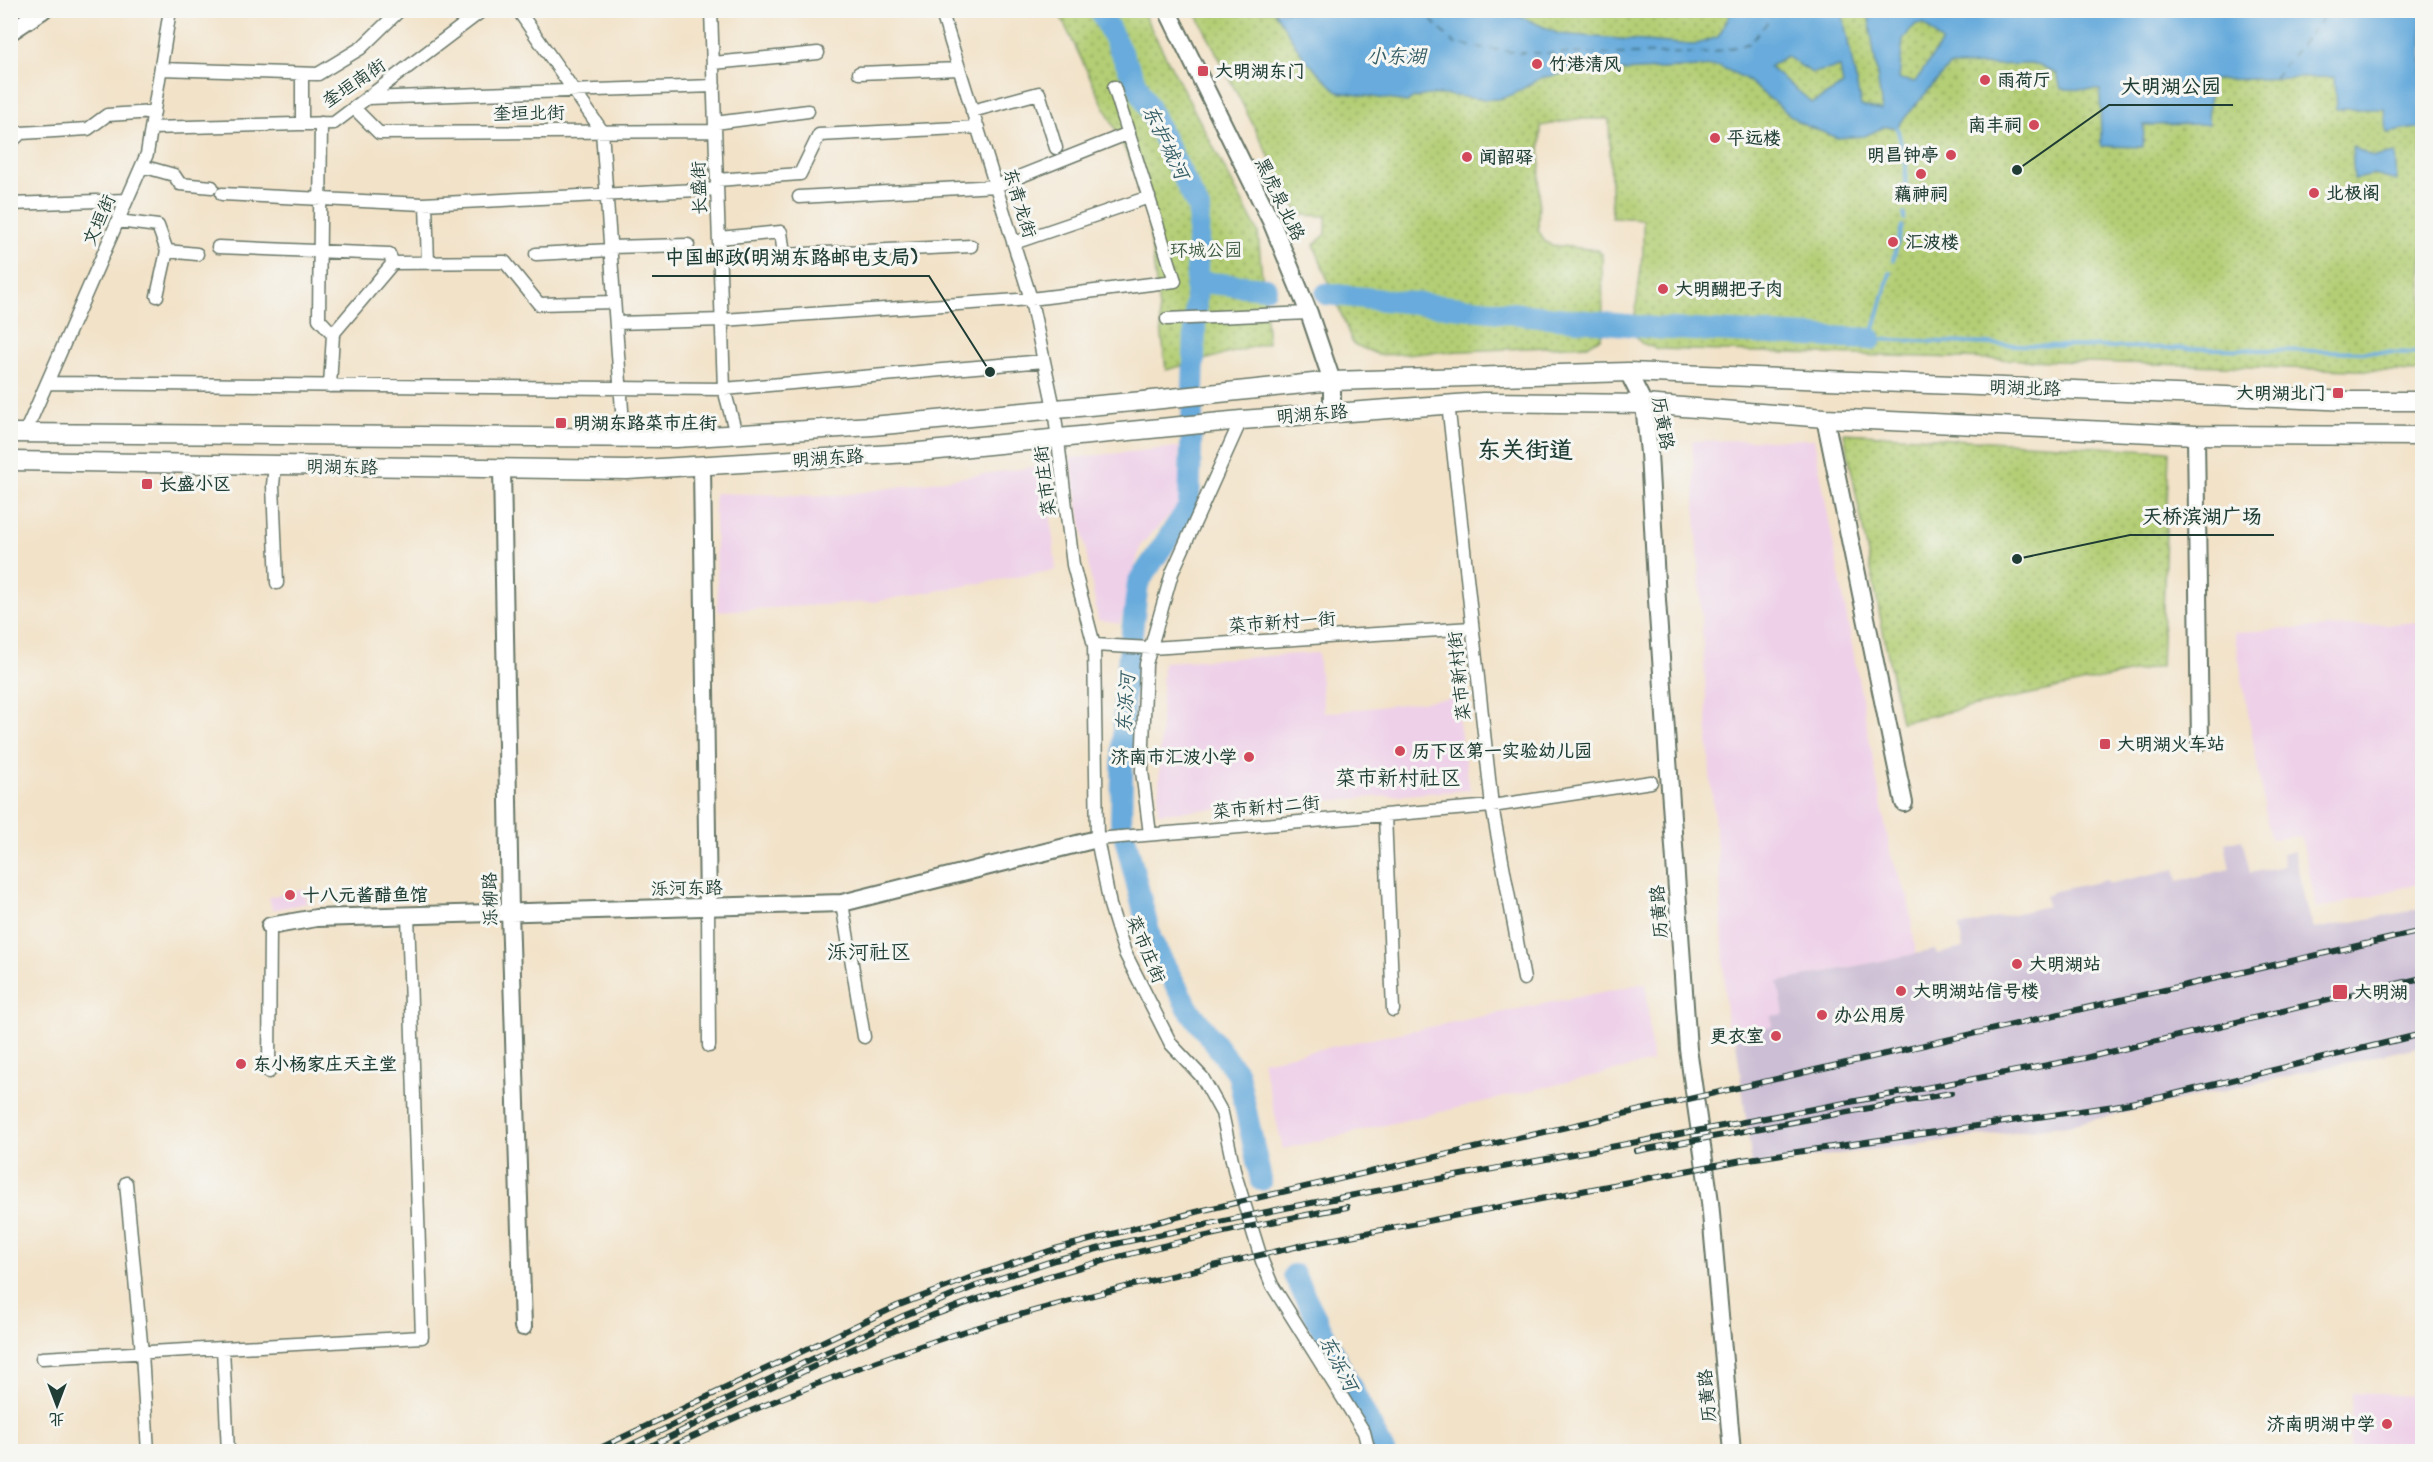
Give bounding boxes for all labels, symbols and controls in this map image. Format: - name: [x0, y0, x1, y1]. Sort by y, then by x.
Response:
- water label: 小东湖: [1366, 43, 1428, 71]
- place label: 竹港清风: [1549, 52, 1621, 77]
- street label: 奎垣南街: [317, 53, 391, 114]
- marker: 竹港清风: [1530, 57, 1544, 71]
- place label: 大明湖东门: [1215, 59, 1305, 84]
- marker: 大明湖东门: [1196, 64, 1210, 78]
- callout: 大明湖公园: [2109, 67, 2233, 105]
- place label: 雨荷厅: [1997, 68, 2051, 93]
- marker: 雨荷厅: [1978, 73, 1992, 87]
- text: 大明湖公园: [2121, 73, 2221, 101]
- street label: 奎垣北街: [493, 100, 565, 127]
- water label: 东护城河: [1135, 100, 1197, 187]
- place label: 南丰祠: [1968, 113, 2022, 138]
- marker: 南丰祠: [2027, 118, 2041, 132]
- place label: 平远楼: [1727, 126, 1781, 151]
- marker: 平远楼: [1708, 131, 1722, 145]
- place label: 明昌钟亭: [1867, 143, 1939, 168]
- place label: 闻韶驿: [1479, 145, 1533, 170]
- marker: 明昌钟亭: [1944, 148, 1958, 162]
- marker: 闻韶驿: [1460, 150, 1474, 164]
- street label: 黑虎泉北路: [1249, 153, 1311, 245]
- street label: 长盛街: [686, 161, 713, 215]
- street label: 东青龙街: [997, 165, 1042, 241]
- marker: 藕神祠: [1914, 167, 1928, 181]
- place label: 北极阁: [2326, 181, 2380, 206]
- place label: 藕神祠: [1894, 182, 1948, 207]
- marker: 北极阁: [2307, 186, 2321, 200]
- street label: 文垣街: [77, 190, 122, 250]
- place label: 汇波楼: [1905, 230, 1959, 255]
- marker: 汇波楼: [1886, 235, 1900, 249]
- callout: 中国邮政(明湖东路邮电支局): [652, 238, 929, 276]
- park label: 环城公园: [1170, 238, 1242, 263]
- text: 中国邮政(明湖东路邮电支局): [665, 244, 918, 272]
- place label: 大明醐把子肉: [1675, 277, 1783, 302]
- marker: 大明醐把子肉: [1656, 282, 1670, 296]
- street label: 明湖北路: [1989, 375, 2061, 402]
- place label: 大明湖北门: [2236, 381, 2326, 406]
- marker: 大明湖北门: [2331, 386, 2345, 400]
- street label: 历黄路: [1646, 394, 1680, 452]
- street label: 明湖东路: [1275, 399, 1349, 430]
- place label: 明湖东路菜市庄街: [573, 411, 717, 436]
- marker: 明湖东路菜市庄街: [554, 416, 568, 430]
- district label: 东关街道: [1477, 434, 1573, 468]
- street label: 明湖东路: [791, 444, 865, 473]
- street label: 菜市庄街: [1029, 444, 1062, 518]
- street label: 明湖东路: [306, 454, 378, 481]
- place label: 长盛小区: [159, 472, 231, 497]
- marker: 长盛小区: [140, 477, 154, 491]
- callout: 天桥滨湖广场: [2130, 497, 2274, 535]
- text: 天桥滨湖广场: [2142, 503, 2262, 531]
- street label: 菜市新村一街: [1227, 606, 1337, 639]
- street label: 菜市新村街: [1442, 630, 1477, 722]
- water label: 东泺河: [1110, 669, 1142, 734]
- place label: 大明湖火车站: [2117, 732, 2225, 757]
- marker: 大明湖火车站: [2098, 737, 2112, 751]
- place label: 历下区第一实验幼儿园: [1412, 739, 1592, 764]
- marker: 历下区第一实验幼儿园: [1393, 744, 1407, 758]
- place label: 济南市汇波小学: [1111, 745, 1237, 770]
- marker: 济南市汇波小学: [1242, 750, 1256, 764]
- district label: 菜市新村社区: [1335, 764, 1461, 793]
- street label: 菜市新村二街: [1211, 790, 1321, 825]
- street label: 泺柳路: [478, 872, 503, 926]
- street label: 泺河东路: [651, 875, 723, 902]
- place label: 十八元酱醋鱼馆: [302, 883, 428, 908]
- street label: 历黄路: [1645, 884, 1674, 940]
- marker: 十八元酱醋鱼馆: [283, 888, 297, 902]
- street label: 菜市庄街: [1120, 911, 1171, 987]
- district label: 泺河社区: [827, 938, 911, 967]
- place label: 大明湖站: [2029, 952, 2101, 977]
- marker: 大明湖站: [2010, 957, 2024, 971]
- place label: 大明湖站信号楼: [1913, 979, 2039, 1004]
- place label: 大明湖: [2354, 980, 2408, 1005]
- marker: 大明湖: [2331, 983, 2349, 1001]
- marker: 大明湖站信号楼: [1894, 984, 1908, 998]
- place label: 办公用房: [1834, 1003, 1906, 1028]
- marker: 办公用房: [1815, 1008, 1829, 1022]
- place label: 更衣室: [1710, 1024, 1764, 1049]
- marker: 更衣室: [1769, 1029, 1783, 1043]
- place label: 东小杨家庄天主堂: [253, 1052, 397, 1077]
- marker: 东小杨家庄天主堂: [234, 1057, 248, 1071]
- water label: 东泺河: [1312, 1330, 1366, 1399]
- street label: 历黄路: [1693, 1368, 1722, 1424]
- north arrow: [27, 1375, 87, 1435]
- text: 北: [49, 1408, 65, 1430]
- place label: 济南明湖中学: [2267, 1412, 2375, 1437]
- marker: 济南明湖中学: [2380, 1417, 2394, 1431]

